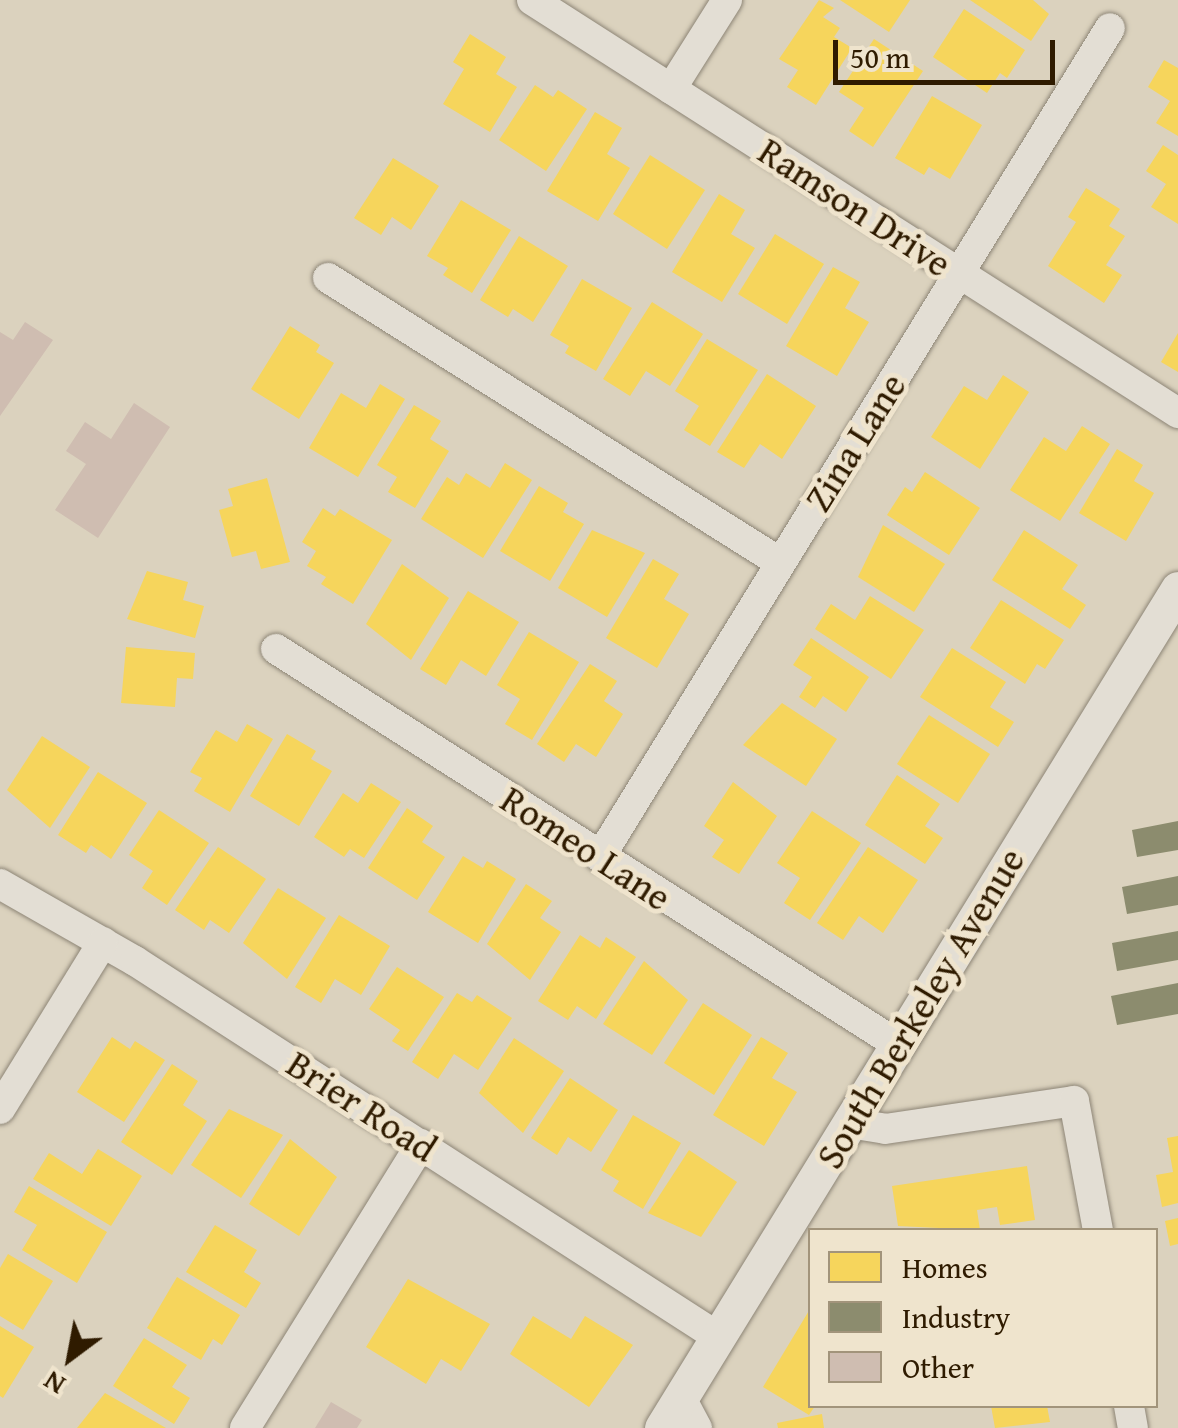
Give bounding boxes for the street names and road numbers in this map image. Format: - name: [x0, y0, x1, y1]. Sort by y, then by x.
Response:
- street label: Ramson Drive: [750, 128, 960, 286]
- street label: Zina Lane: [795, 365, 915, 519]
- street label: Romeo Lane: [492, 776, 680, 920]
- street label: South Berkeley Avenue: [806, 840, 1034, 1176]
- street label: Brier Road: [279, 1041, 445, 1171]

